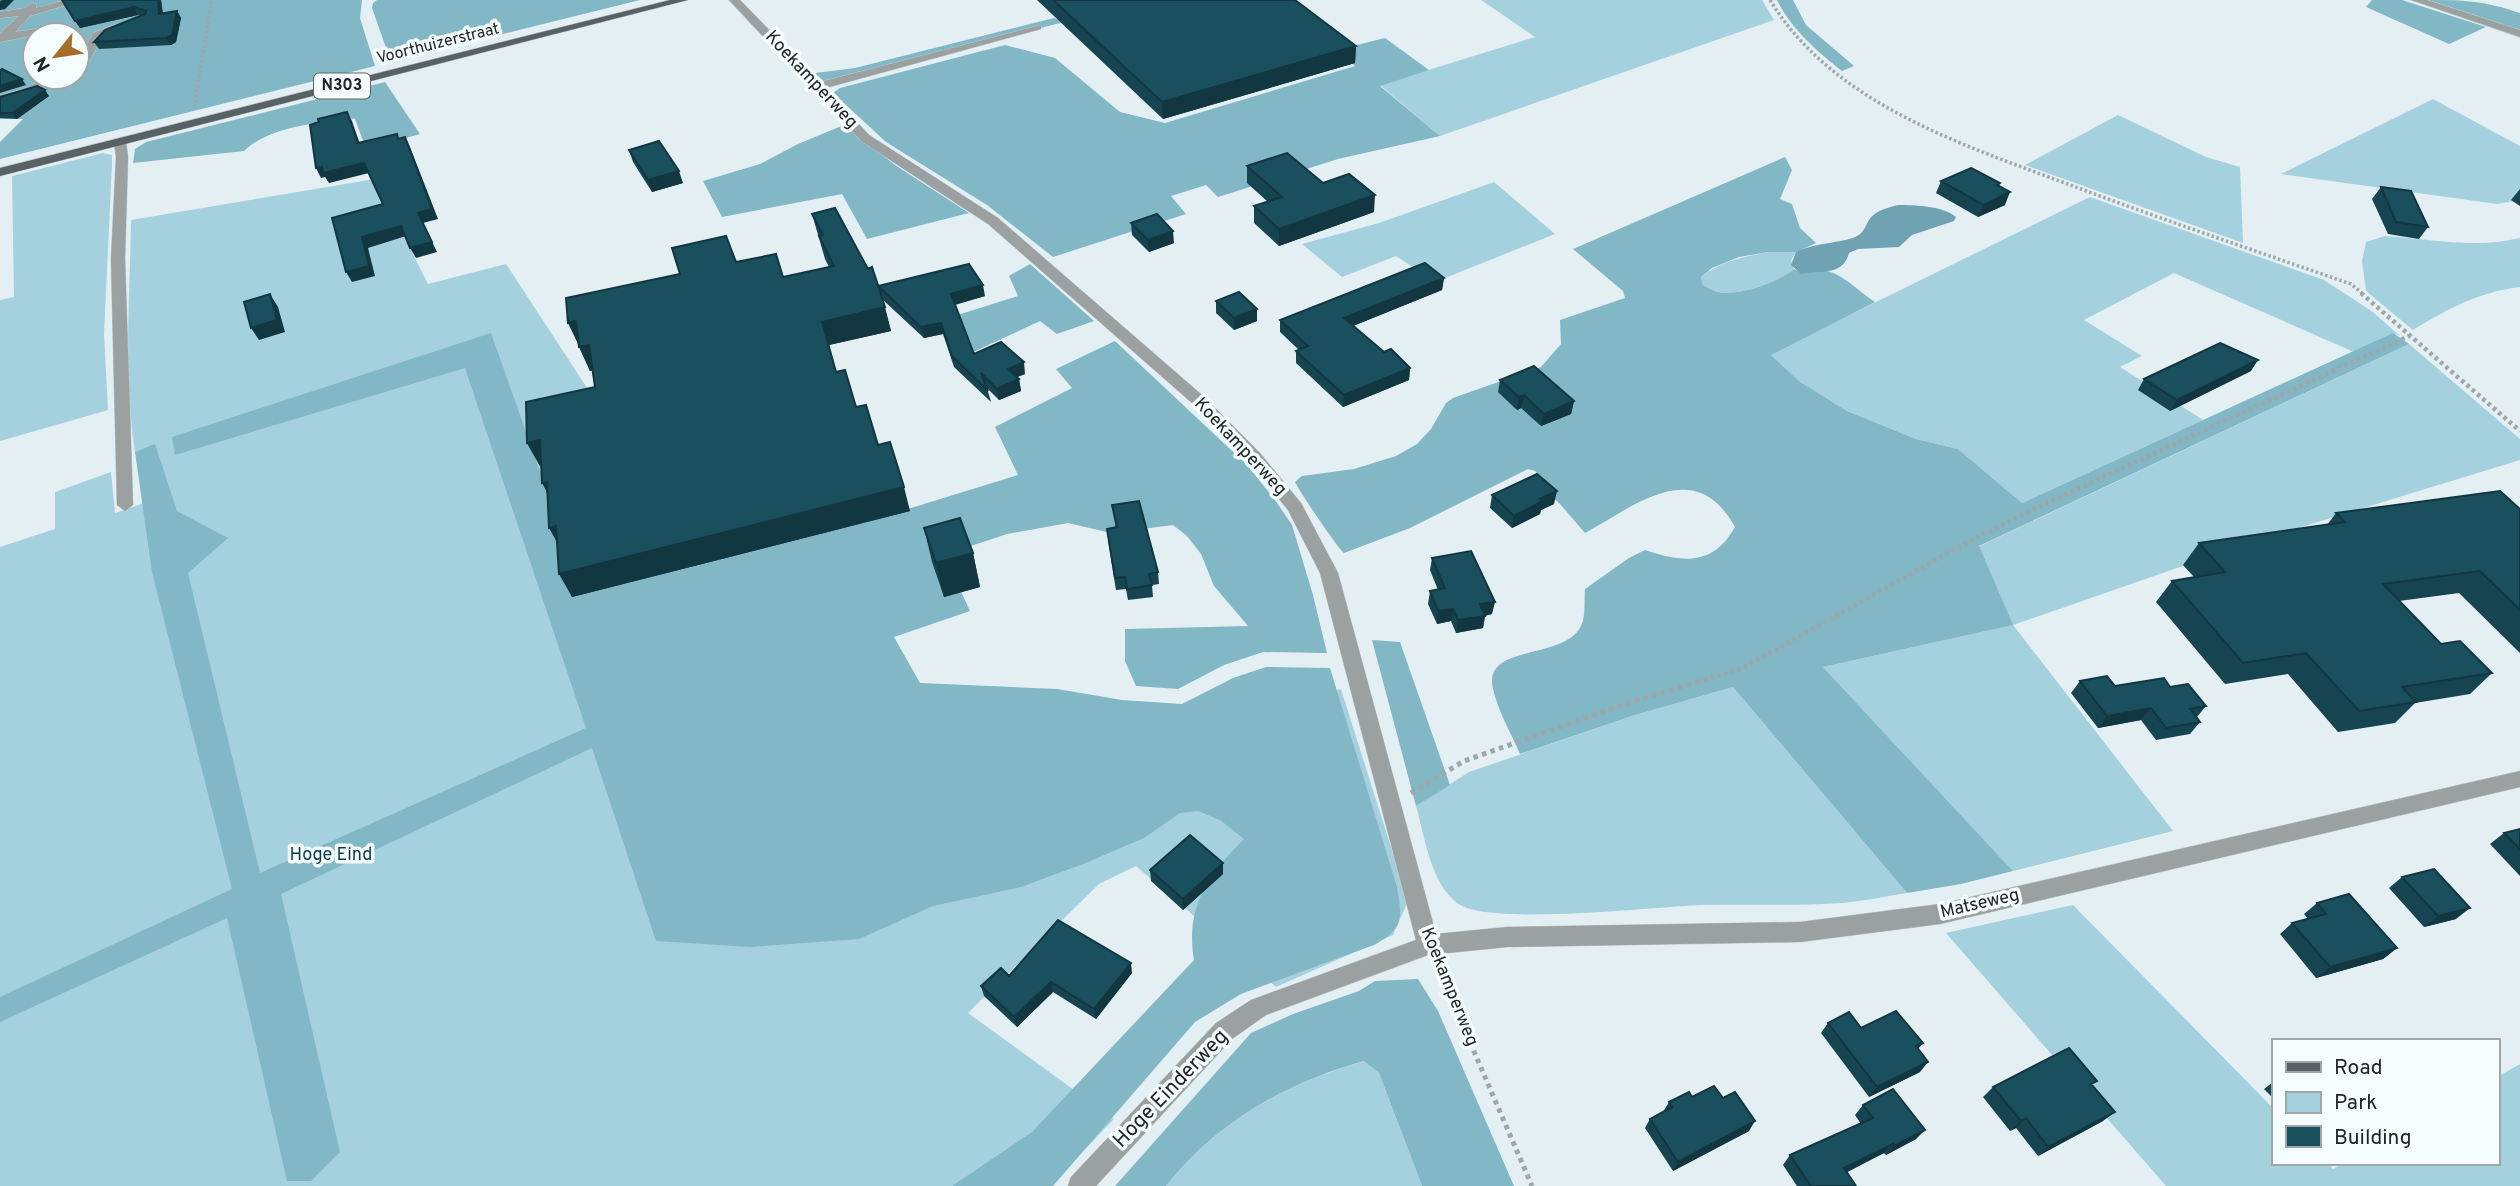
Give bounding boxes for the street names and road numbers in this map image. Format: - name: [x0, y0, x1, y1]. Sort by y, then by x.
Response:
- street label: Voorthuizerstraat: [375, 19, 501, 69]
- street label: Koekamperweg: [760, 26, 862, 134]
- road number: N303: [314, 74, 370, 99]
- street label: Koekamperweg: [1189, 393, 1291, 501]
- street label: Matseweg: [1938, 884, 2022, 924]
- street label: Koekamperweg: [1415, 924, 1483, 1050]
- street label: Hoge Einderweg: [1108, 1024, 1234, 1154]

